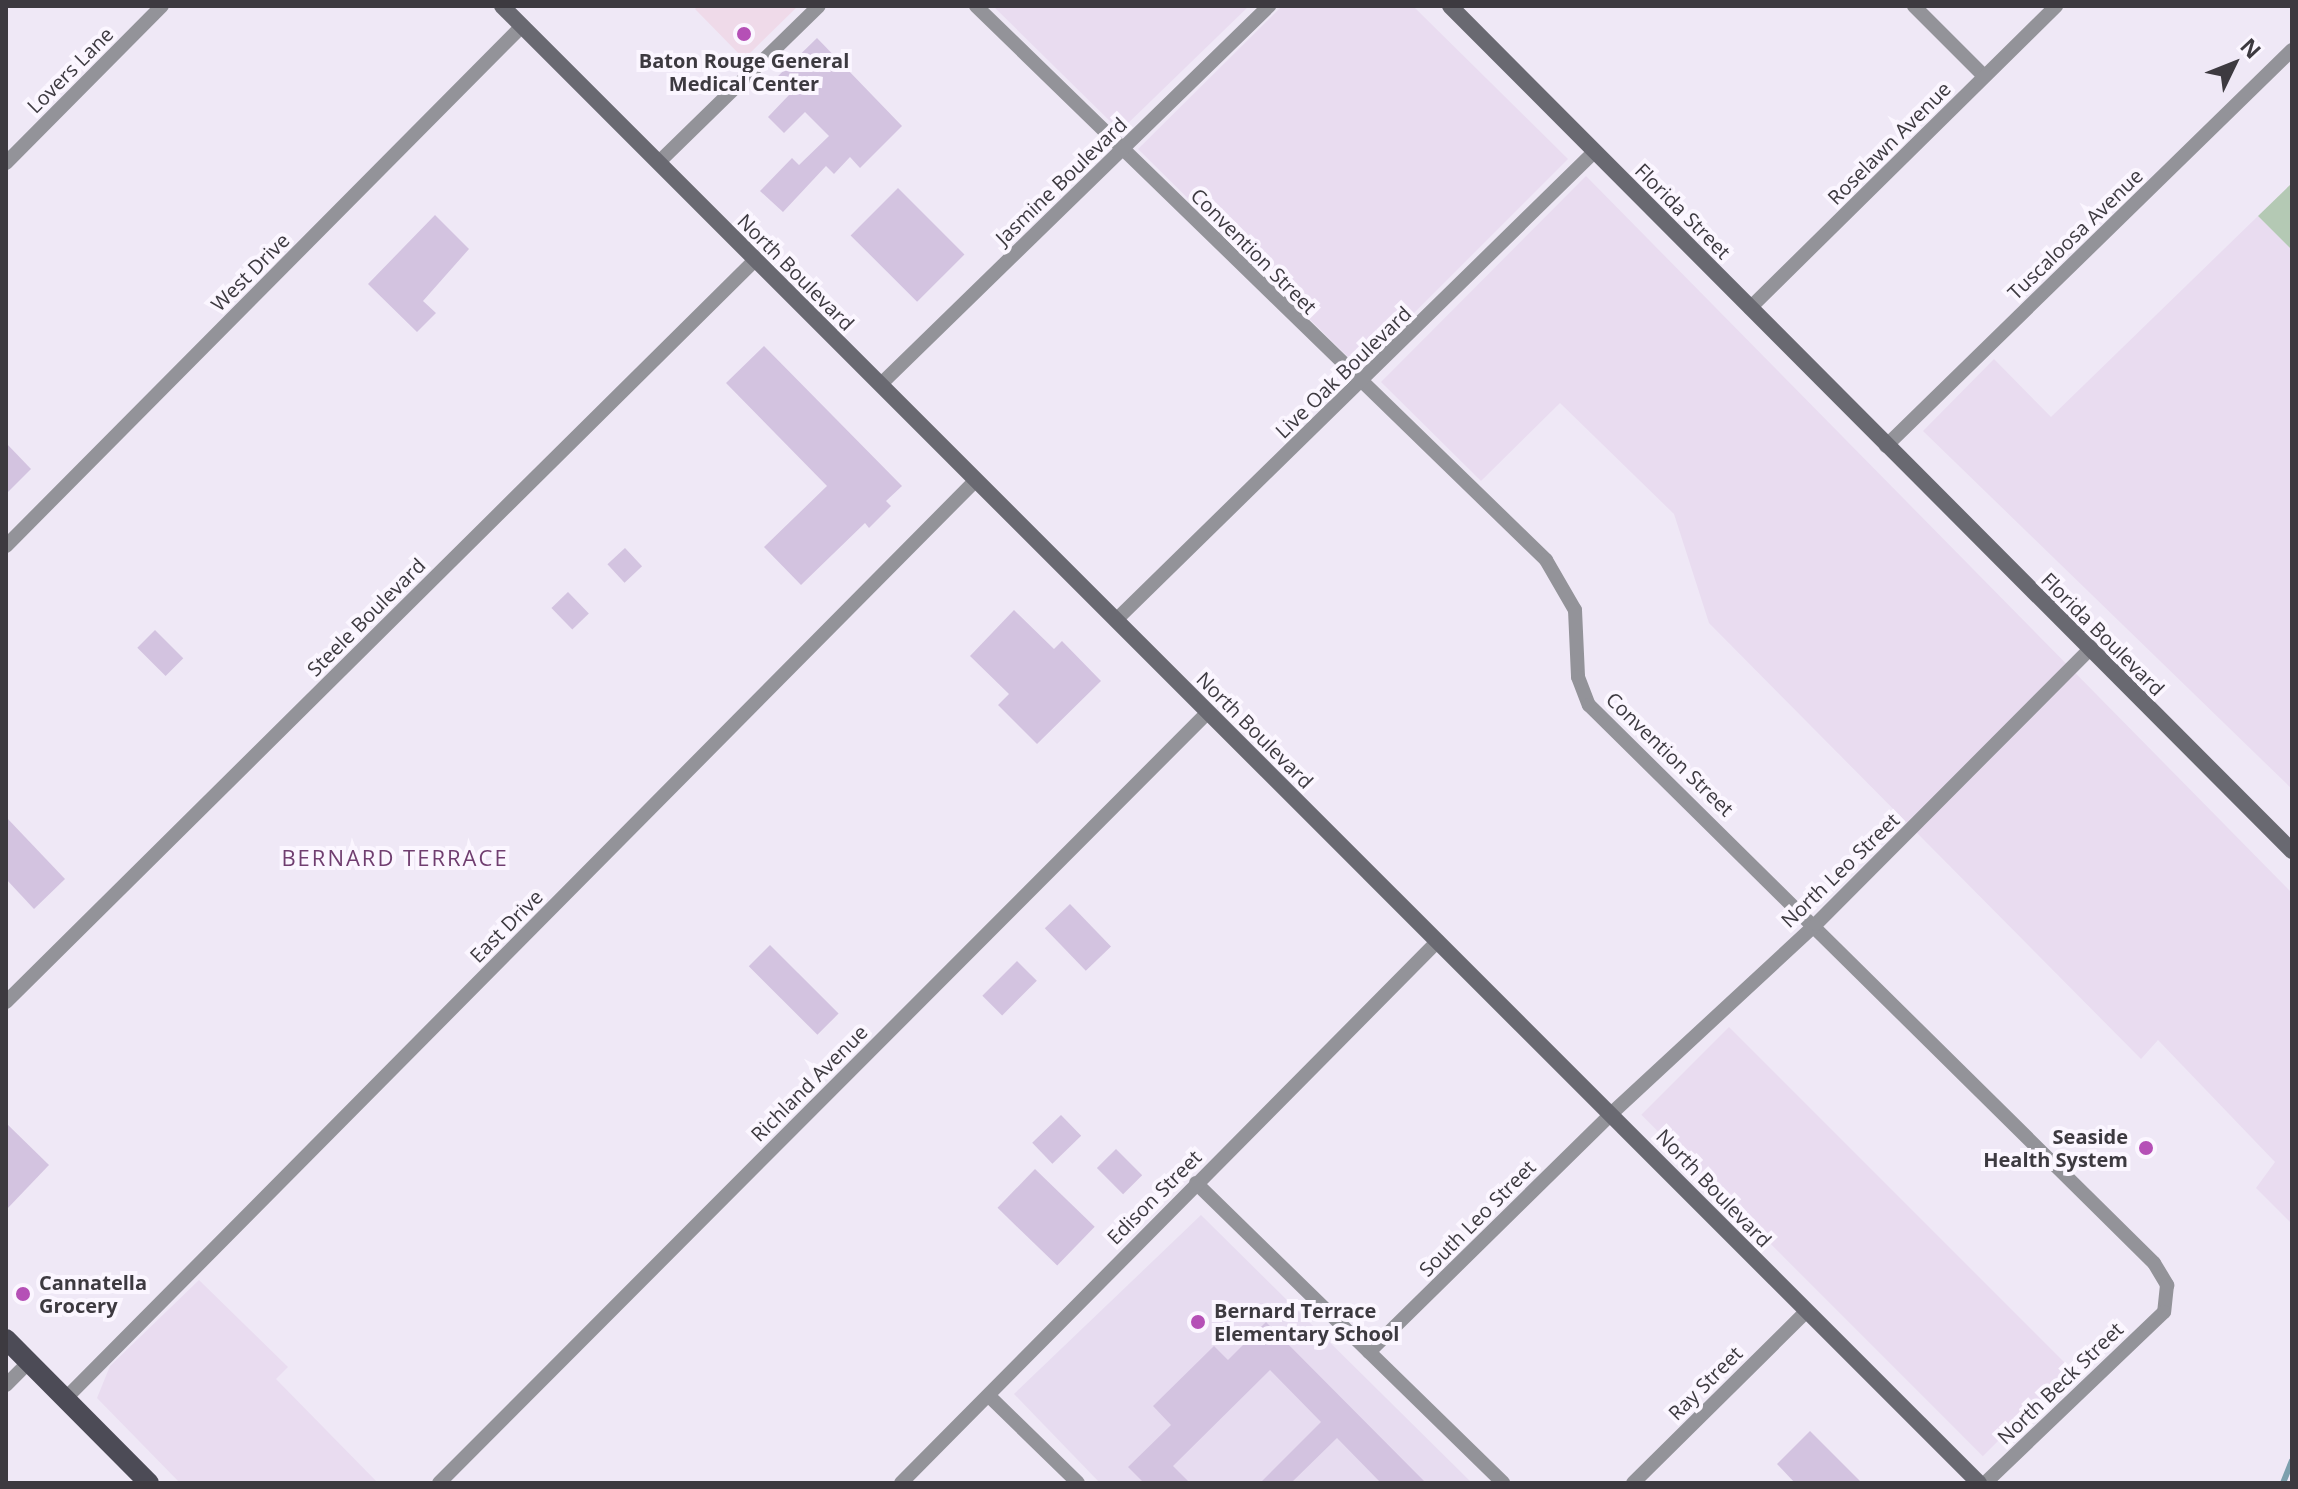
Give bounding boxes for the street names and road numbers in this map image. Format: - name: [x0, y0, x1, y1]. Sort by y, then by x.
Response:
- street label: Lovers Lane: [22, 22, 118, 118]
- street label: Roselawn Avenue: [1823, 77, 1955, 209]
- street label: Jasmine Boulevard: [990, 112, 1132, 250]
- street label: Florida Street: [1630, 158, 1736, 264]
- street label: Tuscaloosa Avenue: [2003, 164, 2147, 304]
- street label: Convention Street: [1186, 183, 1322, 319]
- street label: North Boulevard: [733, 209, 859, 335]
- street label: West Drive: [206, 228, 294, 316]
- street label: Live Oak Boulevard: [1270, 301, 1416, 443]
- street label: Steele Boulevard: [302, 553, 430, 681]
- street label: Florida Boulevard: [2036, 567, 2170, 701]
- street label: North Boulevard: [1192, 667, 1318, 793]
- street label: Convention Street: [1601, 687, 1739, 821]
- street label: North Leo Street: [1776, 808, 1904, 932]
- street label: East Drive: [465, 885, 547, 967]
- street label: Richland Avenue: [746, 1020, 872, 1146]
- street label: North Boulevard: [1652, 1124, 1776, 1252]
- street label: Edison Street: [1102, 1145, 1206, 1249]
- street label: South Leo Street: [1414, 1155, 1540, 1281]
- street label: North Beck Street: [1992, 1317, 2128, 1449]
- street label: Ray Street: [1663, 1341, 1747, 1425]

